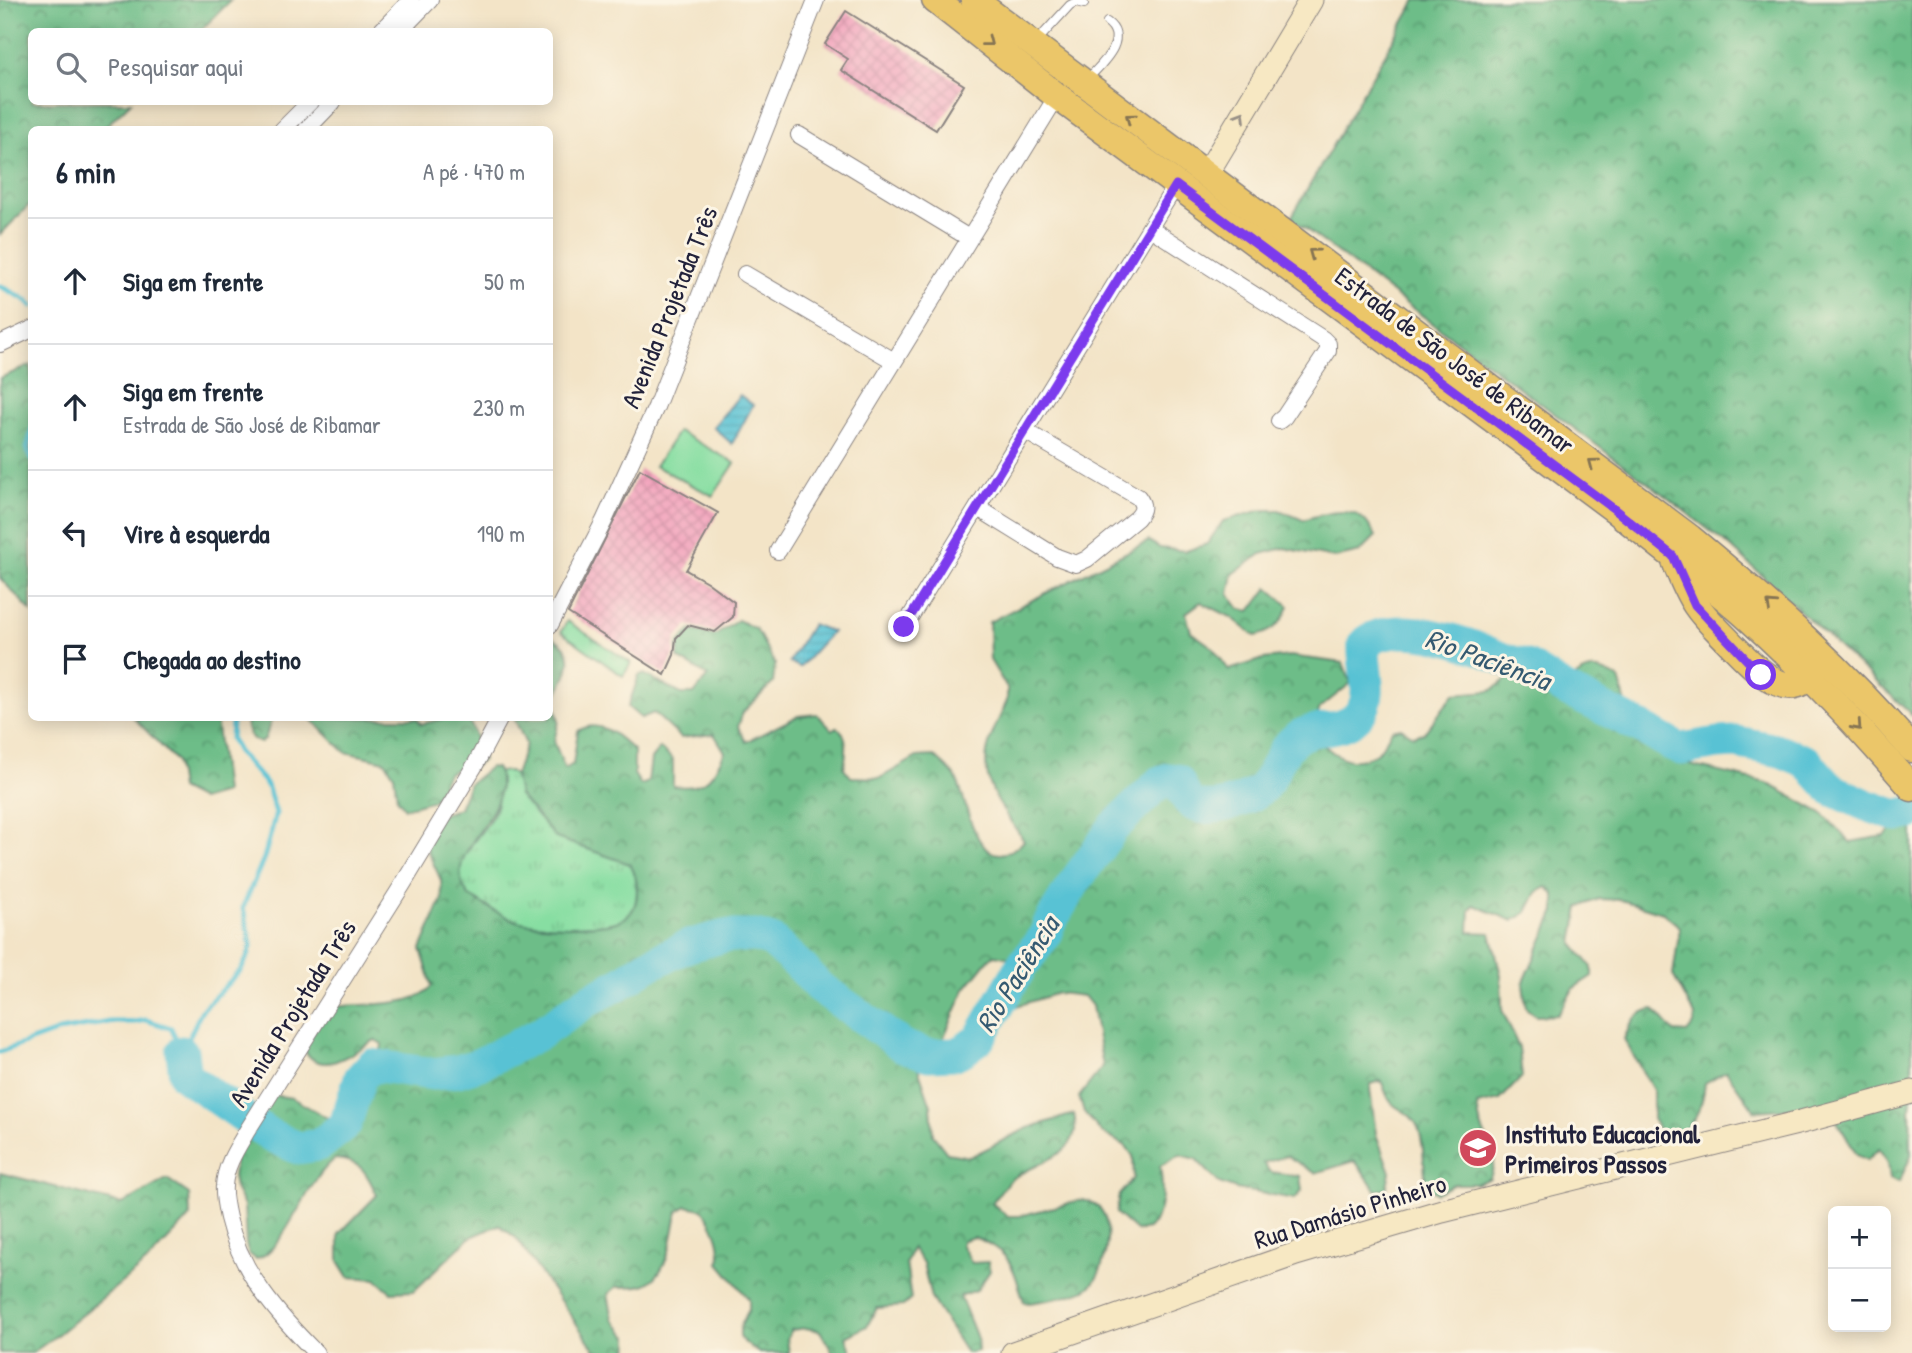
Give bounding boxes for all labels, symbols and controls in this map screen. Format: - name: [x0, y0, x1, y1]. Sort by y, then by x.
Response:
- search box: [28, 28, 553, 105]
- one-way arrow: [981, 34, 993, 47]
- icon: search: [52, 48, 90, 86]
- text: Pesquisar aqui: [108, 49, 244, 84]
- one-way arrow: [1233, 111, 1246, 124]
- one-way arrow: [1125, 114, 1138, 126]
- text: 6 min: [56, 152, 116, 192]
- text: A pé · 470 m: [423, 156, 525, 187]
- street label: Avenida Projetada Três: [613, 201, 725, 413]
- one-way arrow: [1308, 249, 1321, 262]
- street label: Estrada de São José de Ribamar: [1328, 258, 1582, 462]
- icon: ahead: [56, 262, 94, 300]
- text: Siga em frente: [123, 264, 263, 299]
- text: 50 m: [484, 266, 525, 297]
- text: Siga em frente: [123, 374, 263, 409]
- icon: ahead: [56, 388, 94, 426]
- text: 230 m: [473, 392, 525, 423]
- text: Estrada de São José de Ribamar: [123, 409, 381, 440]
- one-way arrow: [1588, 459, 1600, 472]
- icon: left: [56, 514, 94, 552]
- text: Vire à esquerda: [123, 516, 269, 551]
- text: 190 m: [477, 518, 525, 549]
- one-way arrow: [1766, 601, 1779, 613]
- route end: [888, 611, 919, 642]
- water label: Rio Paciência: [1420, 619, 1559, 700]
- icon: arrive: [56, 640, 94, 678]
- text: Chegada ao destino: [123, 642, 301, 677]
- route start: [1745, 659, 1776, 690]
- one-way arrow: [1848, 718, 1861, 731]
- water label: Rio Paciência: [966, 906, 1069, 1039]
- street label: Avenida Projetada Três: [220, 913, 364, 1113]
- place label: Instituto Educacional Primeiros Passos: [1505, 1116, 1701, 1181]
- school or university icon: Instituto Educacional Primeiros Passos: [1457, 1127, 1499, 1169]
- street label: Rua Damásio Pinheiro: [1250, 1165, 1450, 1257]
- map controls: [1828, 1206, 1891, 1332]
- button: +: [1828, 1206, 1891, 1269]
- button: −: [1828, 1269, 1891, 1332]

